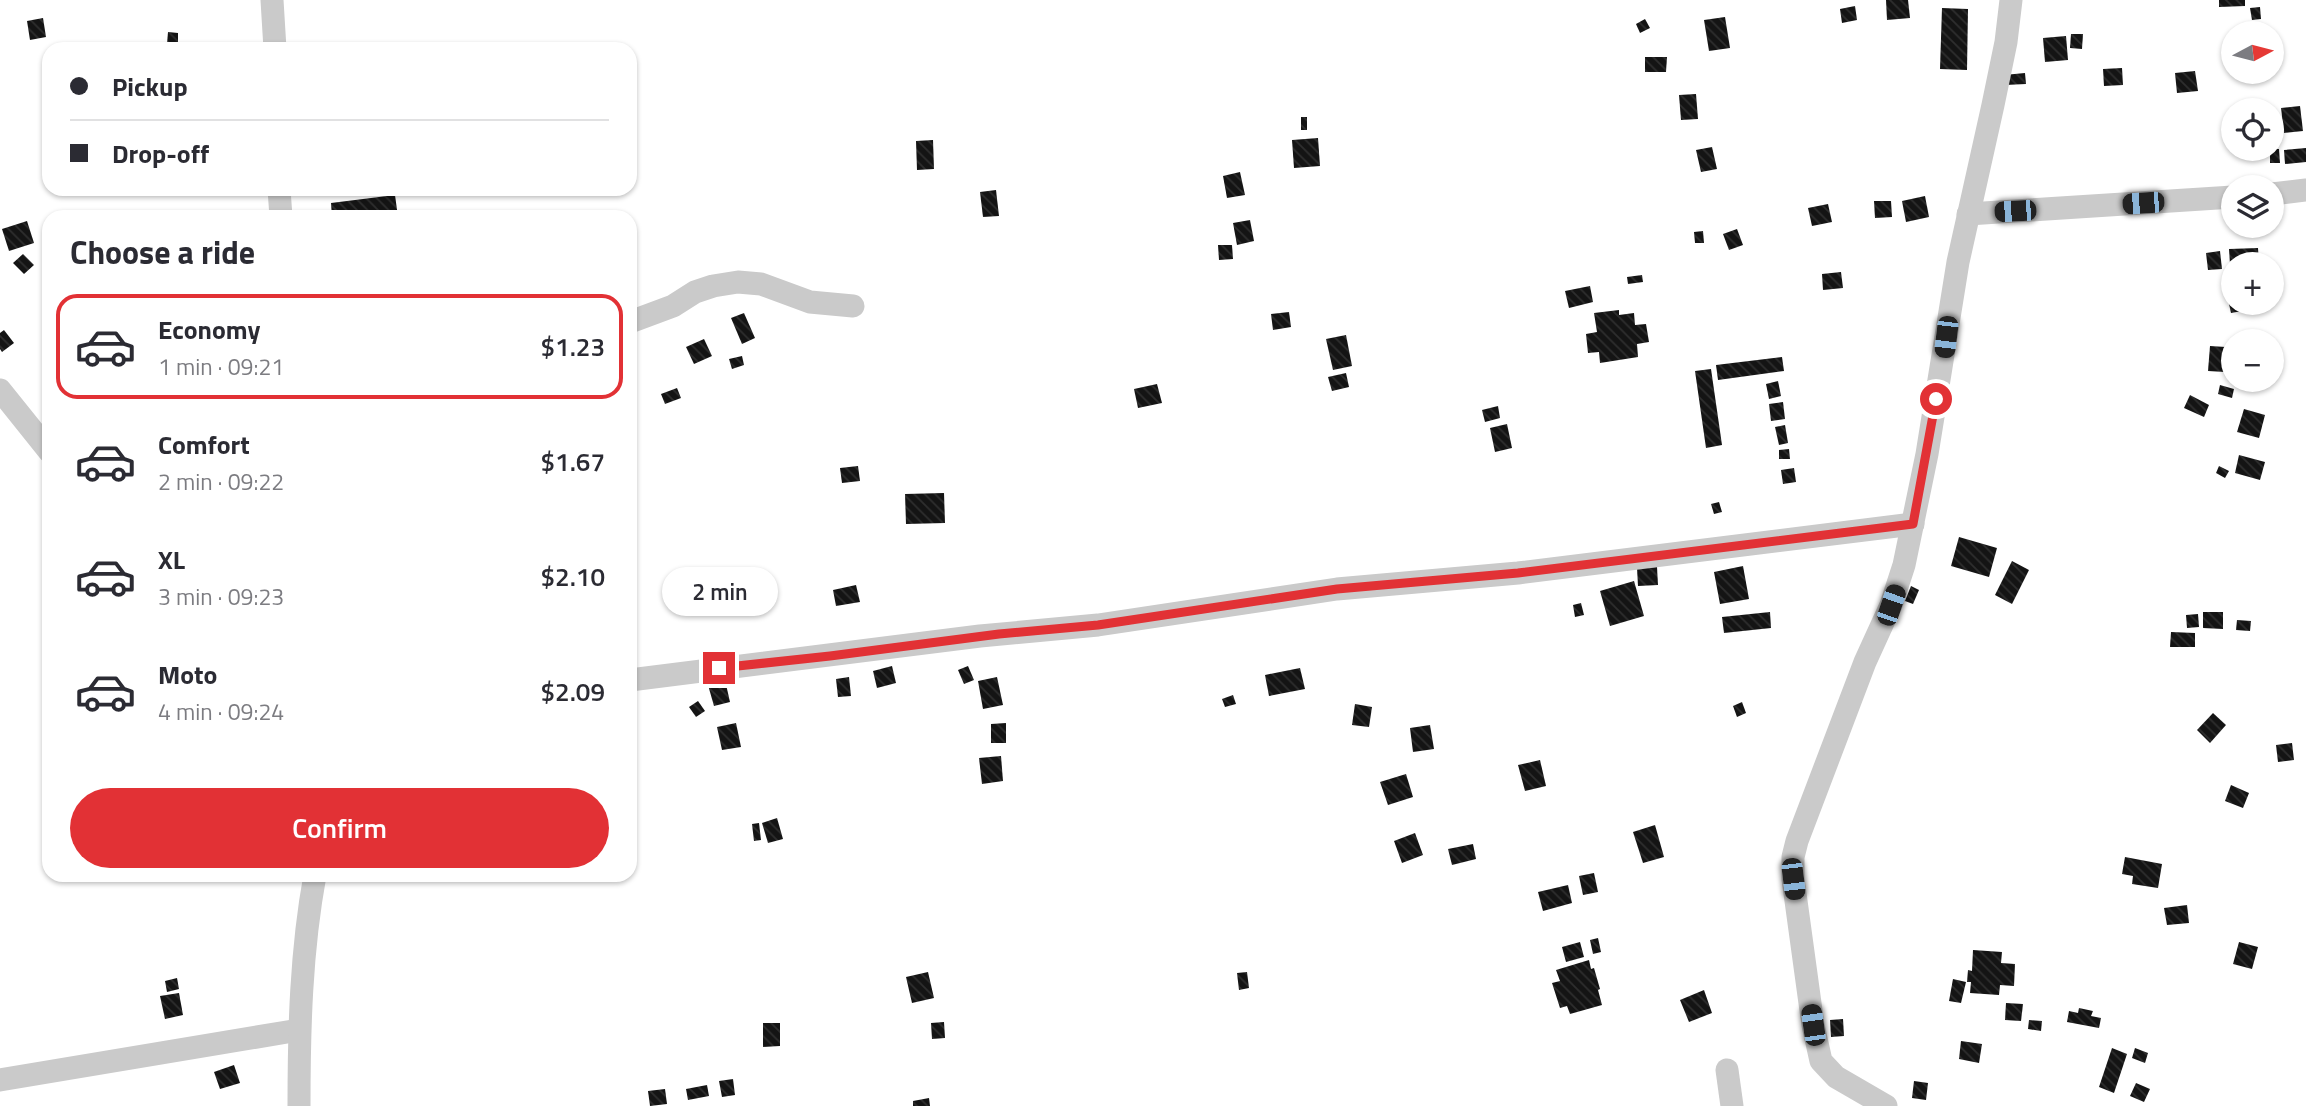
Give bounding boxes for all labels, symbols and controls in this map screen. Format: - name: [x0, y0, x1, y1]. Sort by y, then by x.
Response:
- north arrow: [2221, 21, 2284, 84]
- map controls: [2221, 21, 2284, 392]
- text: Pickup: [112, 67, 188, 106]
- button: locate: [2221, 98, 2284, 161]
- text: Drop-off: [112, 134, 209, 173]
- button: layers: [2221, 175, 2284, 238]
- car: [2122, 191, 2165, 215]
- car: [1994, 199, 2037, 223]
- text: Choose a ride: [70, 228, 255, 276]
- button: +: [2221, 252, 2284, 315]
- text: Economy: [158, 310, 260, 349]
- icon: car: [74, 315, 137, 378]
- car: [1934, 315, 1959, 359]
- text: $1.23: [541, 327, 605, 366]
- button: −: [2221, 329, 2284, 392]
- text: 1 min · 09:21: [158, 349, 284, 384]
- route start: [1920, 383, 1952, 415]
- text: Comfort: [158, 425, 250, 464]
- icon: car: [74, 430, 137, 493]
- text: $1.67: [541, 442, 605, 481]
- text: 2 min · 09:22: [158, 464, 284, 499]
- text: XL: [158, 540, 185, 579]
- icon: car: [74, 545, 137, 608]
- text: $2.10: [541, 557, 605, 596]
- callout: 2 min: [661, 566, 777, 616]
- text: 2 min: [692, 574, 748, 609]
- text: 3 min · 09:23: [158, 579, 284, 614]
- car: [1875, 582, 1908, 628]
- route end: [703, 652, 735, 684]
- text: Moto: [158, 655, 217, 694]
- icon: car: [74, 660, 137, 723]
- text: $2.09: [541, 672, 605, 711]
- text: 4 min · 09:24: [158, 694, 284, 729]
- button: Confirm: [70, 788, 609, 868]
- car: [1781, 857, 1806, 901]
- car: [1800, 1003, 1827, 1047]

